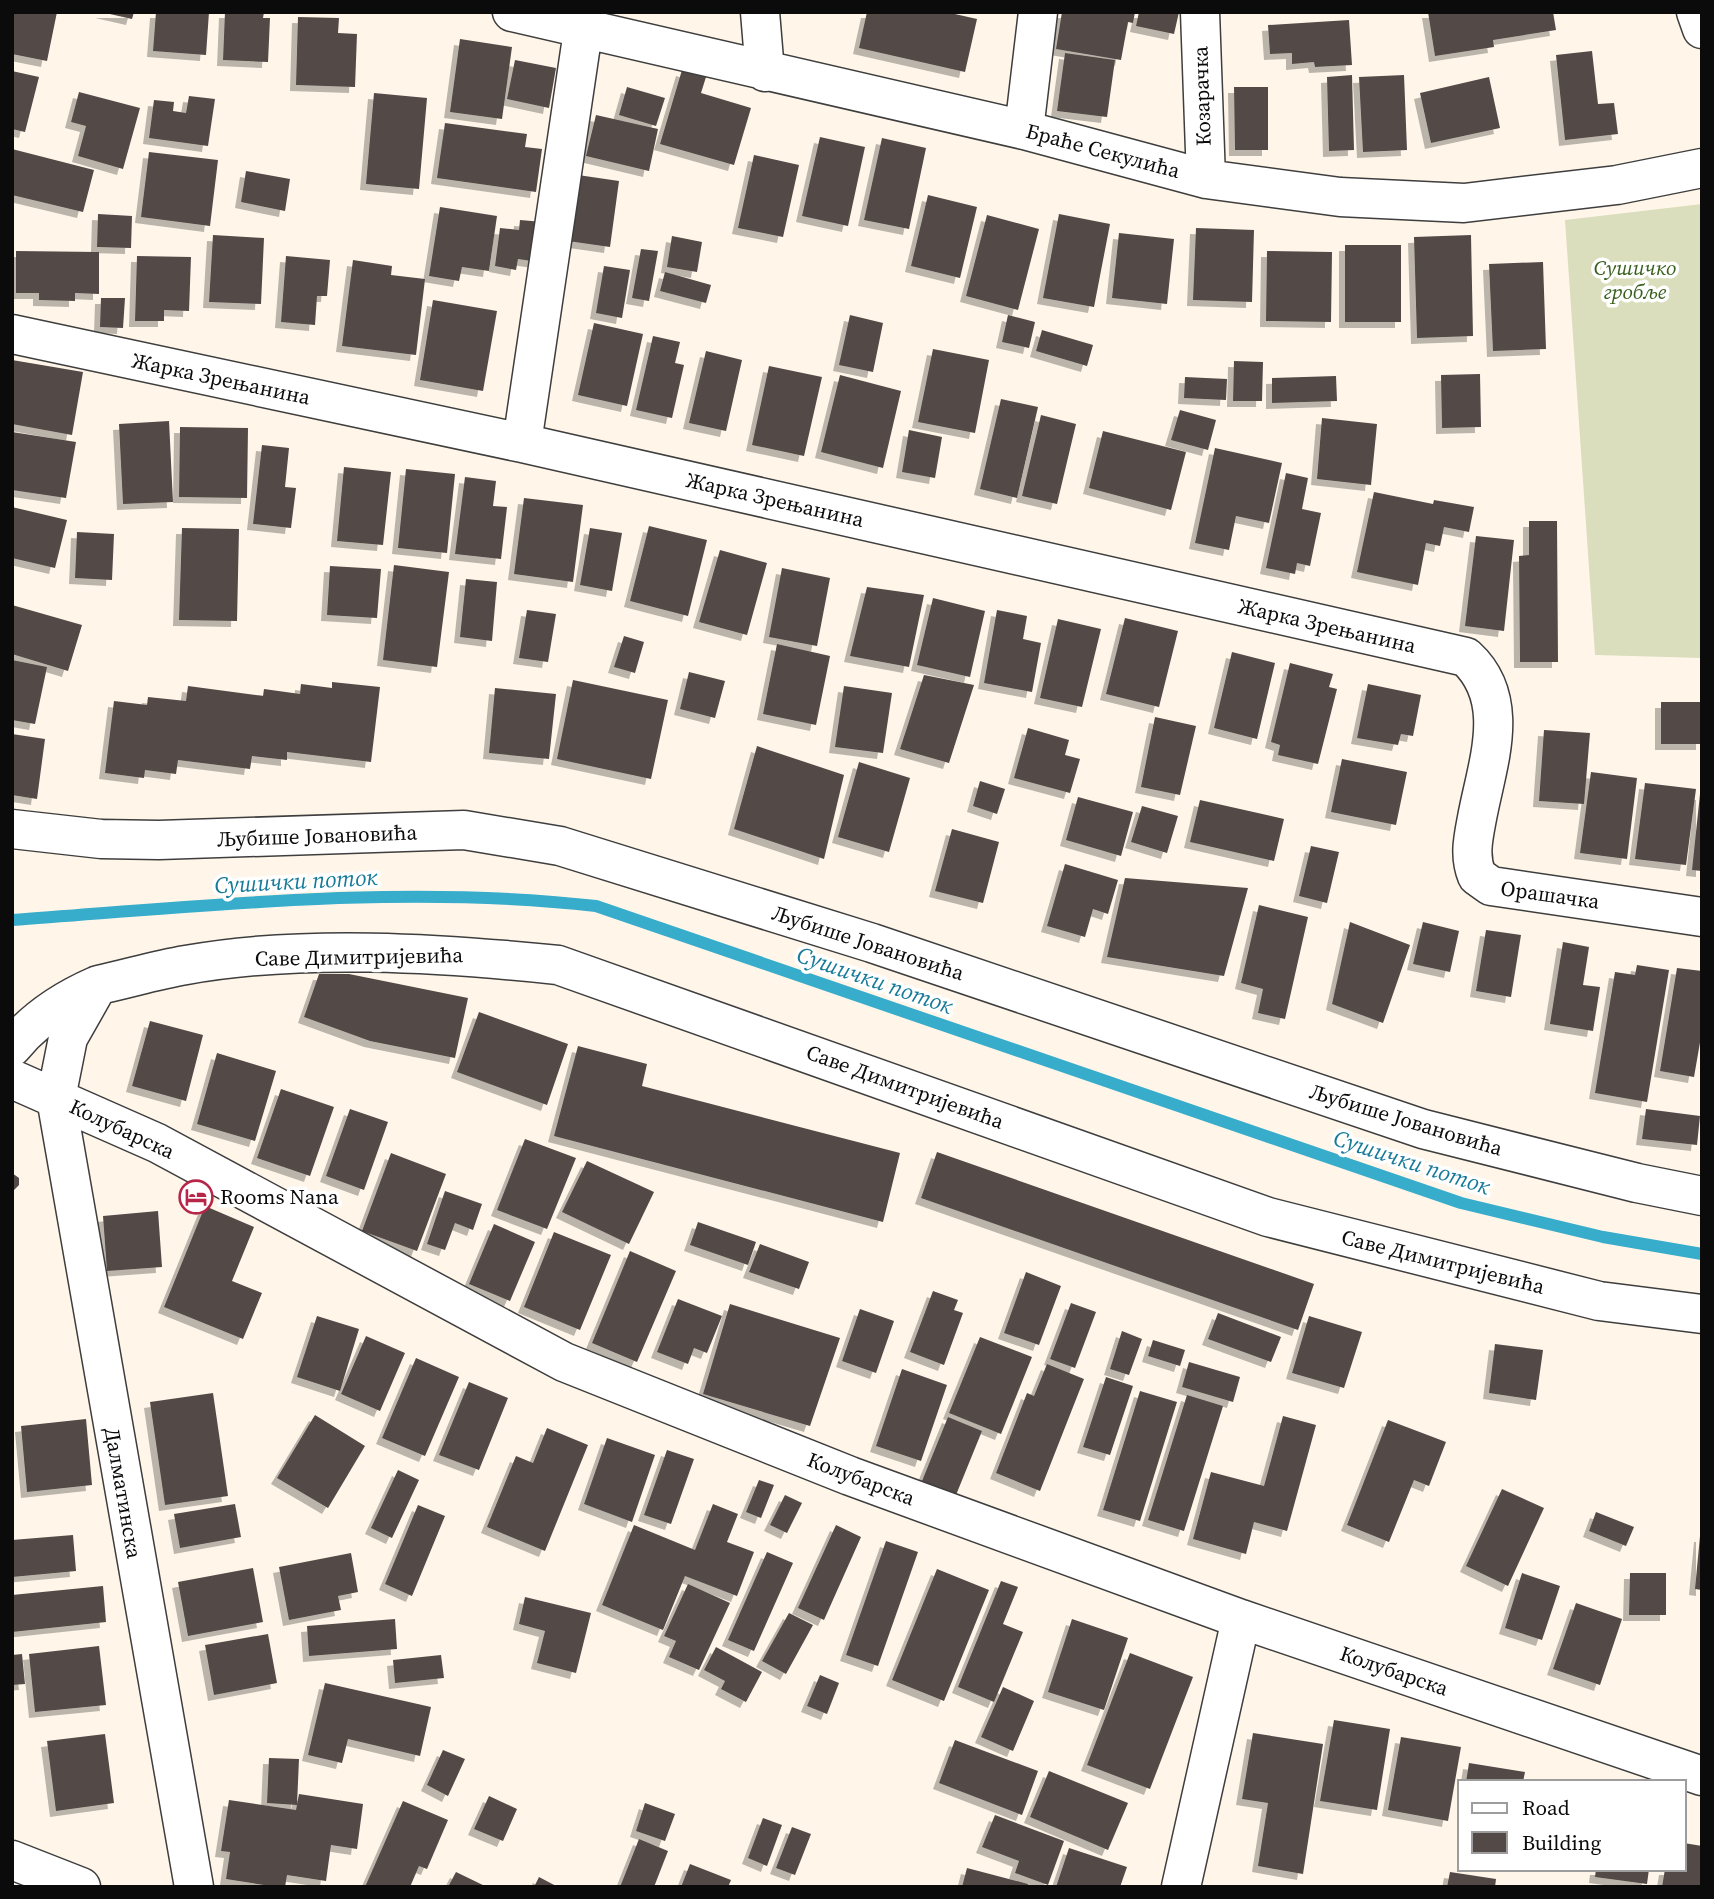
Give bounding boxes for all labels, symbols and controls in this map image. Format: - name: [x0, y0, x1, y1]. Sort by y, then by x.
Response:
- street label: Козарачка: [1185, 45, 1218, 146]
- street label: Браће Секулића: [1023, 116, 1184, 185]
- park label: Сушичко гробље: [1594, 253, 1676, 306]
- street label: Жарка Зрењанина: [129, 345, 313, 412]
- street label: Жарка Зрењанина: [683, 465, 867, 534]
- street label: Жарка Зрењанина: [1235, 591, 1419, 660]
- street label: Љубише Јовановића: [216, 818, 418, 853]
- water label: Сушички поток: [214, 861, 379, 901]
- street label: Орашачка: [1499, 873, 1602, 916]
- street label: Љубише Јовановића: [768, 898, 968, 987]
- water label: Сушички поток: [793, 938, 958, 1022]
- street label: Саве Димитријевића: [255, 940, 464, 973]
- street label: Саве Димитријевића: [802, 1037, 1008, 1136]
- street label: Љубише Јовановића: [1306, 1076, 1506, 1163]
- street label: Колубарска: [65, 1092, 180, 1166]
- water label: Сушички поток: [1329, 1122, 1495, 1203]
- hotel icon: Rooms Nana: [177, 1178, 215, 1216]
- place label: Rooms Nana: [220, 1182, 339, 1211]
- street label: Саве Димитријевића: [1339, 1222, 1548, 1301]
- street label: Далматинска: [98, 1425, 149, 1561]
- street label: Колубарска: [803, 1445, 919, 1512]
- street label: Колубарска: [1336, 1638, 1453, 1703]
- legend: [1458, 1780, 1686, 1871]
- text: Road: [1522, 1793, 1570, 1822]
- text: Building: [1522, 1828, 1601, 1857]

